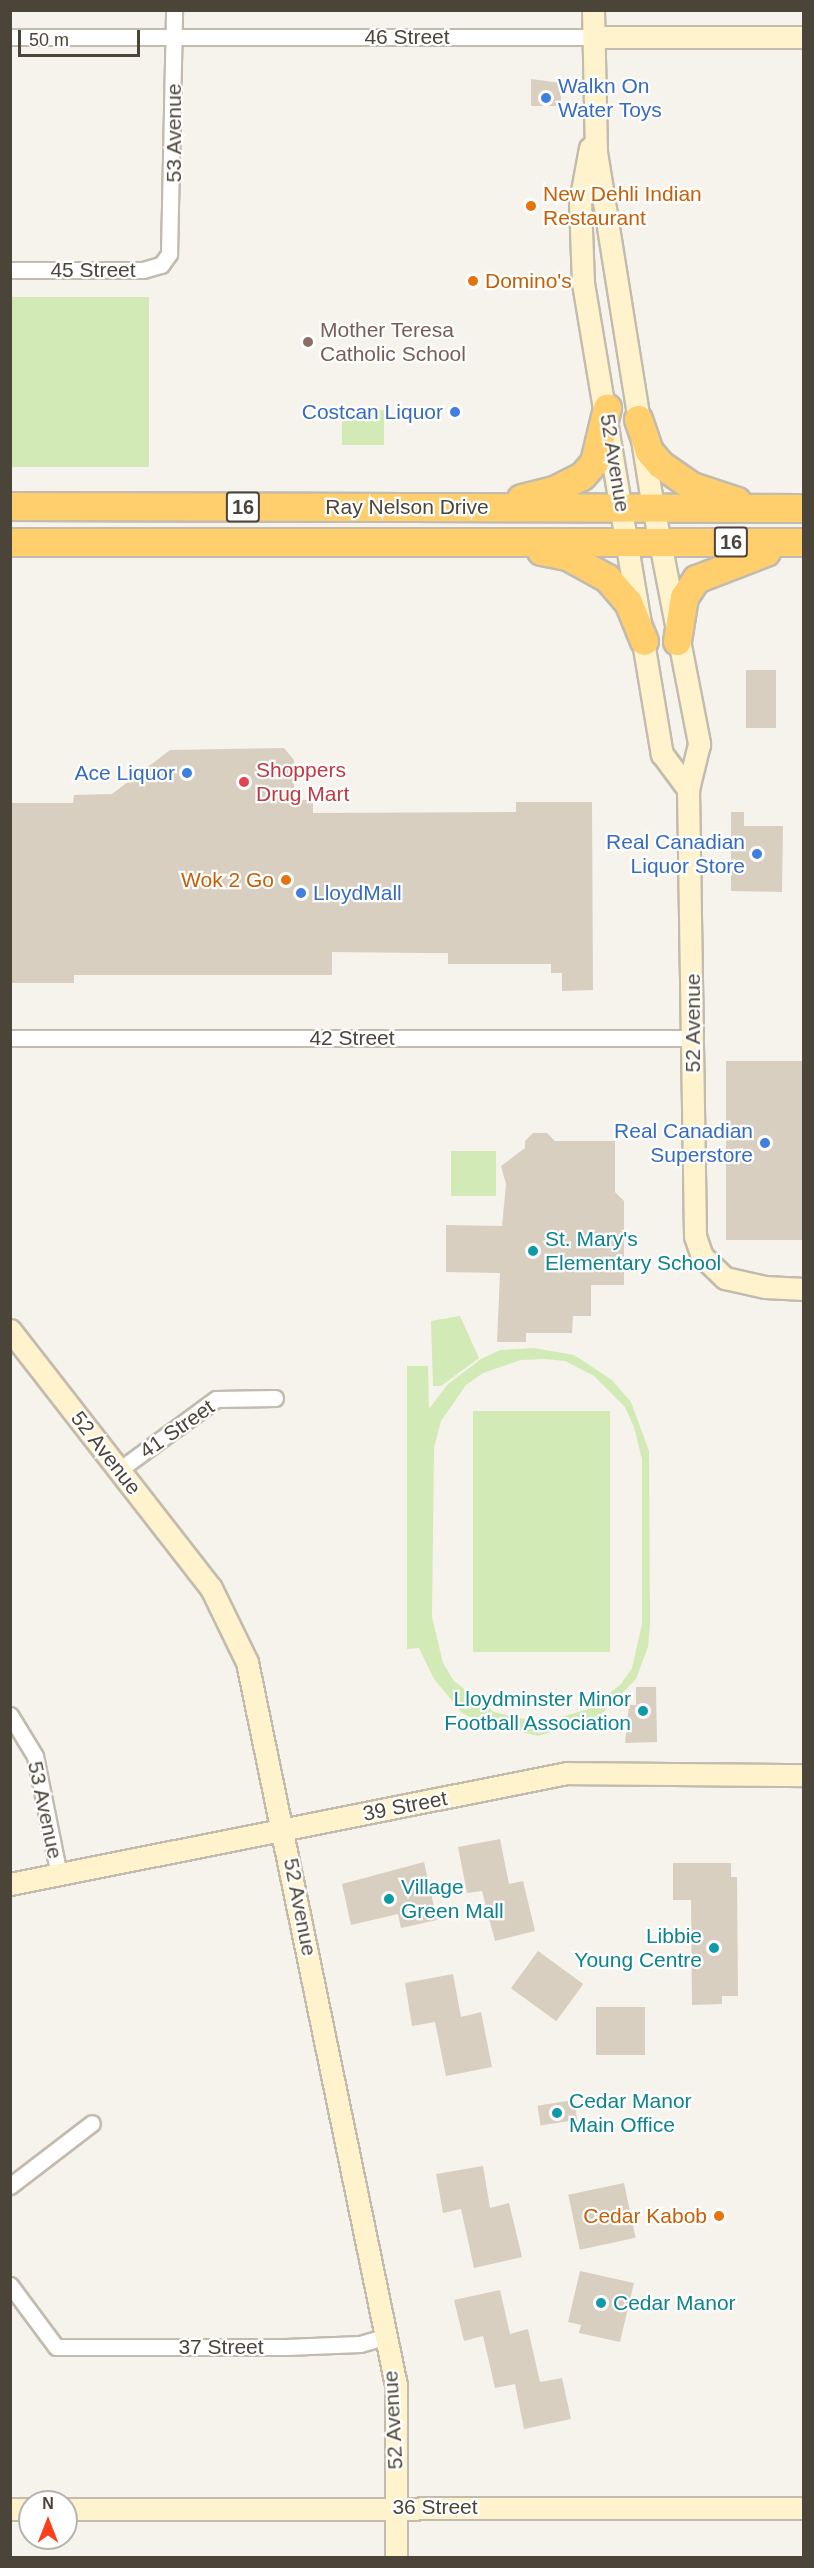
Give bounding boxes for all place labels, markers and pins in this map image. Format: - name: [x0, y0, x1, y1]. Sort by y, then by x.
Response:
- place label: Walkn On Water Toys: [558, 73, 662, 123]
- marker: Walkn On Water Toys: [539, 91, 553, 105]
- place label: New Dehli Indian Restaurant: [543, 181, 702, 231]
- marker: New Dehli Indian Restaurant: [524, 199, 538, 213]
- place label: Domino's: [485, 268, 572, 294]
- marker: Domino's: [466, 274, 480, 288]
- place label: Mother Teresa Catholic School: [320, 317, 466, 367]
- marker: Mother Teresa Catholic School: [301, 335, 315, 349]
- place label: Costcan Liquor: [302, 399, 443, 425]
- marker: Costcan Liquor: [448, 405, 462, 419]
- place label: Shoppers Drug Mart: [256, 757, 349, 807]
- place label: Ace Liquor: [75, 760, 175, 786]
- marker: Ace Liquor: [180, 766, 194, 780]
- marker: Shoppers Drug Mart: [237, 775, 251, 789]
- place label: Real Canadian Liquor Store: [606, 829, 745, 879]
- marker: Real Canadian Liquor Store: [750, 847, 764, 861]
- place label: Wok 2 Go: [181, 867, 274, 893]
- marker: Wok 2 Go: [279, 873, 293, 887]
- place label: LloydMall: [313, 880, 402, 906]
- marker: LloydMall: [294, 886, 308, 900]
- place label: Real Canadian Superstore: [614, 1118, 753, 1168]
- marker: Real Canadian Superstore: [758, 1136, 772, 1150]
- place label: St. Mary's Elementary School: [545, 1226, 721, 1276]
- marker: St. Mary's Elementary School: [526, 1244, 540, 1258]
- place label: Lloydminster Minor Football Association: [443, 1686, 631, 1736]
- marker: Lloydminster Minor Football Association: [636, 1704, 650, 1718]
- place label: Village Green Mall: [401, 1874, 504, 1924]
- marker: Village Green Mall: [382, 1892, 396, 1906]
- place label: Libbie Young Centre: [574, 1923, 702, 1973]
- marker: Libbie Young Centre: [707, 1941, 721, 1955]
- place label: Cedar Manor Main Office: [569, 2088, 692, 2138]
- marker: Cedar Manor Main Office: [550, 2106, 564, 2120]
- place label: Cedar Kabob: [583, 2203, 707, 2229]
- marker: Cedar Kabob: [712, 2209, 726, 2223]
- place label: Cedar Manor: [613, 2290, 736, 2316]
- marker: Cedar Manor: [594, 2296, 608, 2310]

